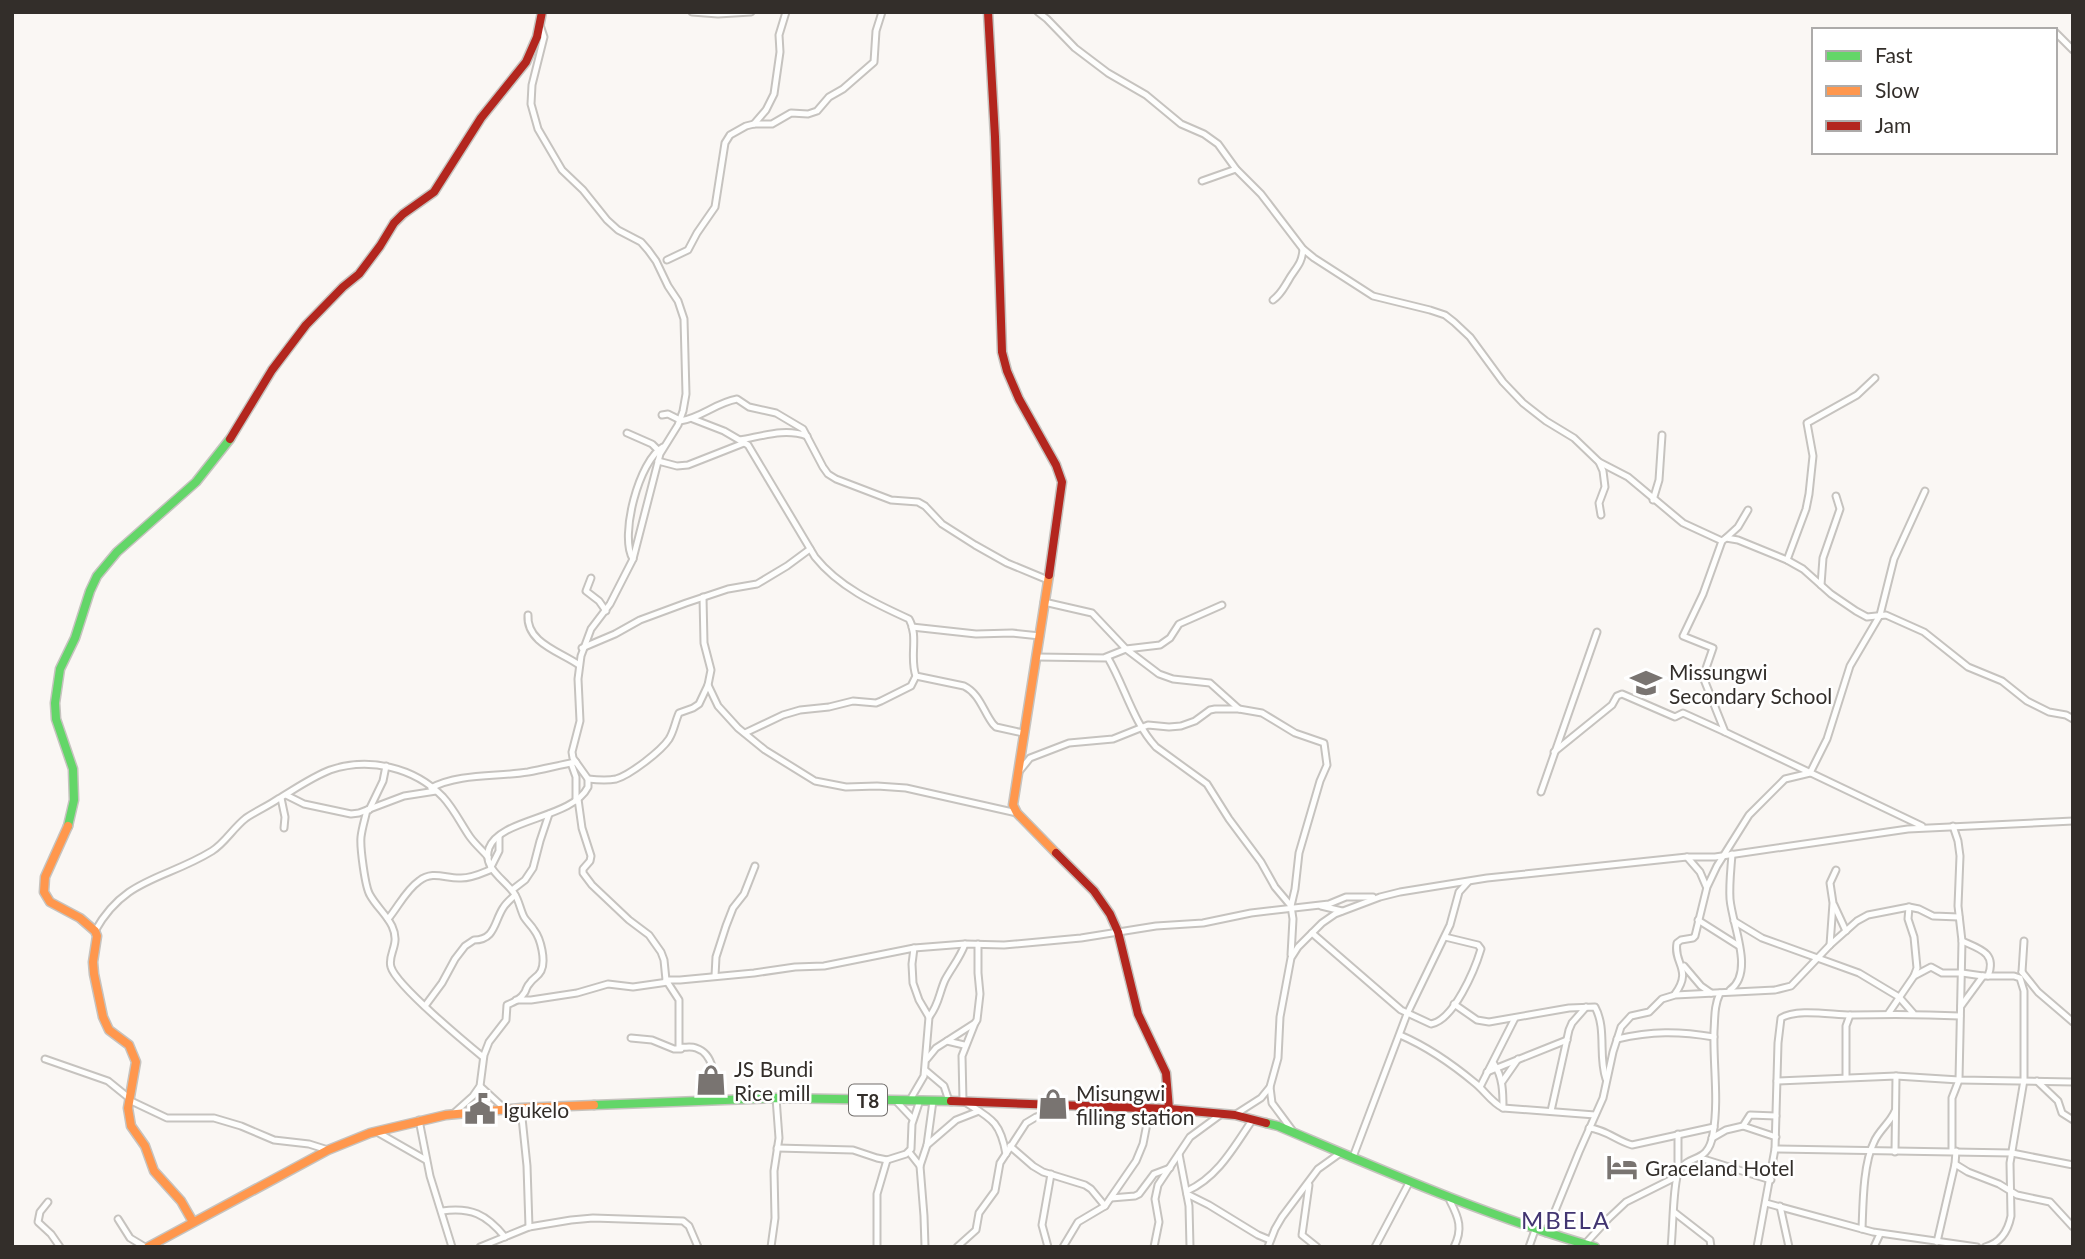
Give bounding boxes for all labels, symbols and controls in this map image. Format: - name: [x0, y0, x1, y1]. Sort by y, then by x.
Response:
- legend: [1812, 28, 2057, 154]
- text: Fast: [1875, 42, 1913, 67]
- text: Slow: [1875, 77, 1920, 102]
- text: Jam: [1875, 112, 1911, 137]
- place label: Missungwi Secondary School: [1669, 659, 1832, 708]
- school or university icon: Missungwi Secondary School: [1629, 666, 1663, 700]
- place label: JS Bundi Rice mill: [734, 1056, 813, 1105]
- shop icon: JS Bundi Rice mill: [694, 1063, 728, 1097]
- place label: Misungwi filling station: [1076, 1080, 1194, 1129]
- road number: T8: [849, 1084, 887, 1116]
- shop icon: Misungwi filling station: [1036, 1087, 1070, 1121]
- public building icon: Igukelo: [463, 1092, 497, 1126]
- place label: Igukelo: [503, 1097, 569, 1122]
- hotel icon: Graceland Hotel: [1605, 1150, 1639, 1184]
- place label: Graceland Hotel: [1645, 1155, 1794, 1180]
- district label: MBELA: [1521, 1205, 1611, 1234]

